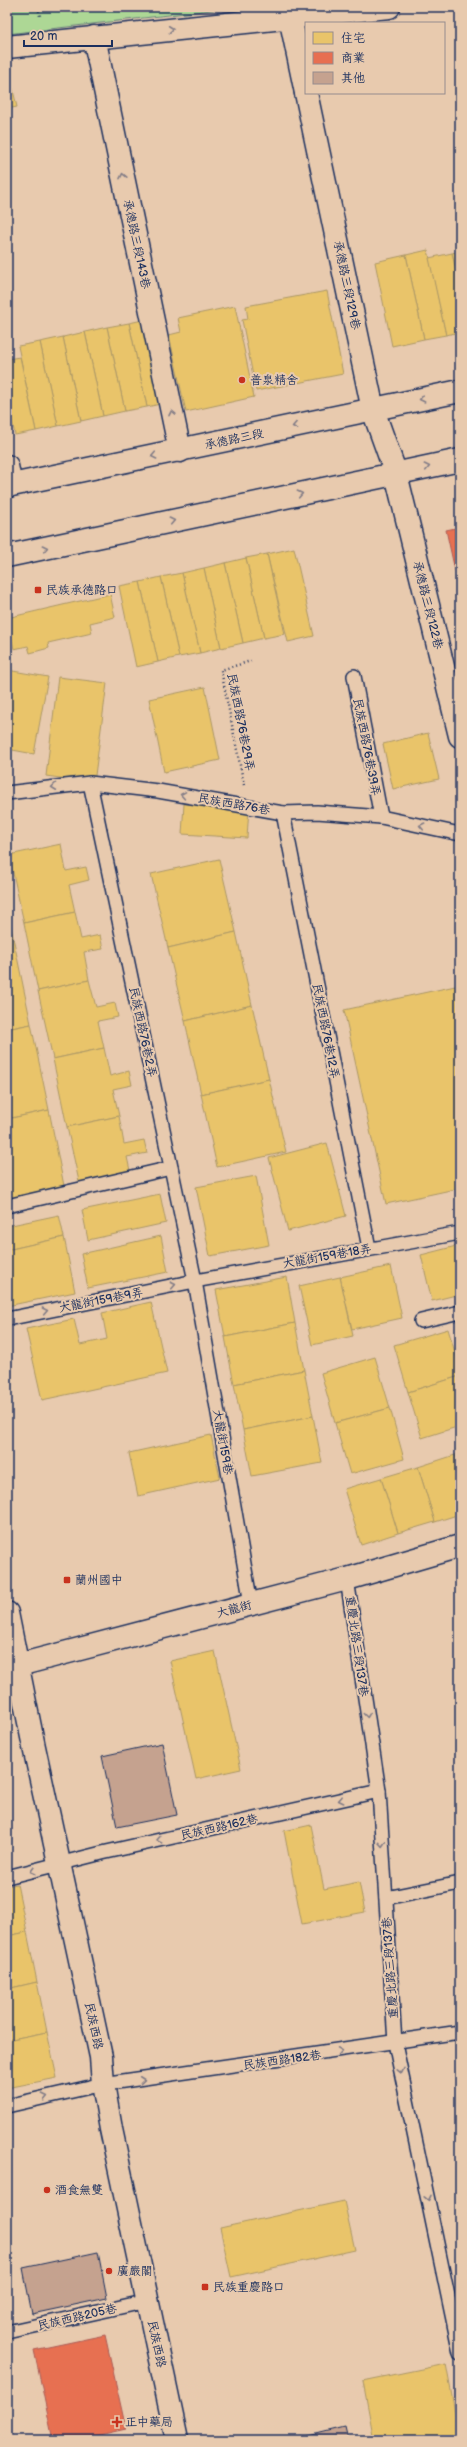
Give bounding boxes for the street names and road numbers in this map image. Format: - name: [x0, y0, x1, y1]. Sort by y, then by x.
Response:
- street label: 承德路三段143巷: [120, 198, 153, 290]
- street label: 承德路三段129巷: [330, 239, 363, 331]
- street label: 承德路三段: [203, 426, 265, 453]
- street label: 承德路三段122巷: [409, 559, 446, 651]
- street label: 民族西路76巷29弄: [224, 672, 257, 772]
- street label: 民族西路76巷39弄: [350, 697, 383, 797]
- street label: 民族西路76巷: [197, 791, 271, 818]
- street label: 民族西路76巷12弄: [309, 982, 342, 1080]
- street label: 民族西路76巷2弄: [126, 985, 159, 1079]
- street label: 大龍街159巷18弄: [281, 1241, 373, 1272]
- street label: 大龍街159巷9弄: [58, 1285, 144, 1316]
- street label: 大龍街159巷: [209, 1408, 236, 1476]
- street label: 重慶北路三段137巷: [342, 1595, 371, 1698]
- street label: 大龍街: [215, 1598, 253, 1621]
- street label: 民族西路162巷: [179, 1811, 259, 1844]
- street label: 重慶北路三段137巷: [379, 1917, 402, 2019]
- street label: 民族西路: [81, 2001, 106, 2051]
- street label: 民族西路182巷: [242, 2048, 322, 2073]
- street label: 民族西路205巷: [36, 2301, 118, 2334]
- street label: 民族西路: [144, 2319, 169, 2369]

